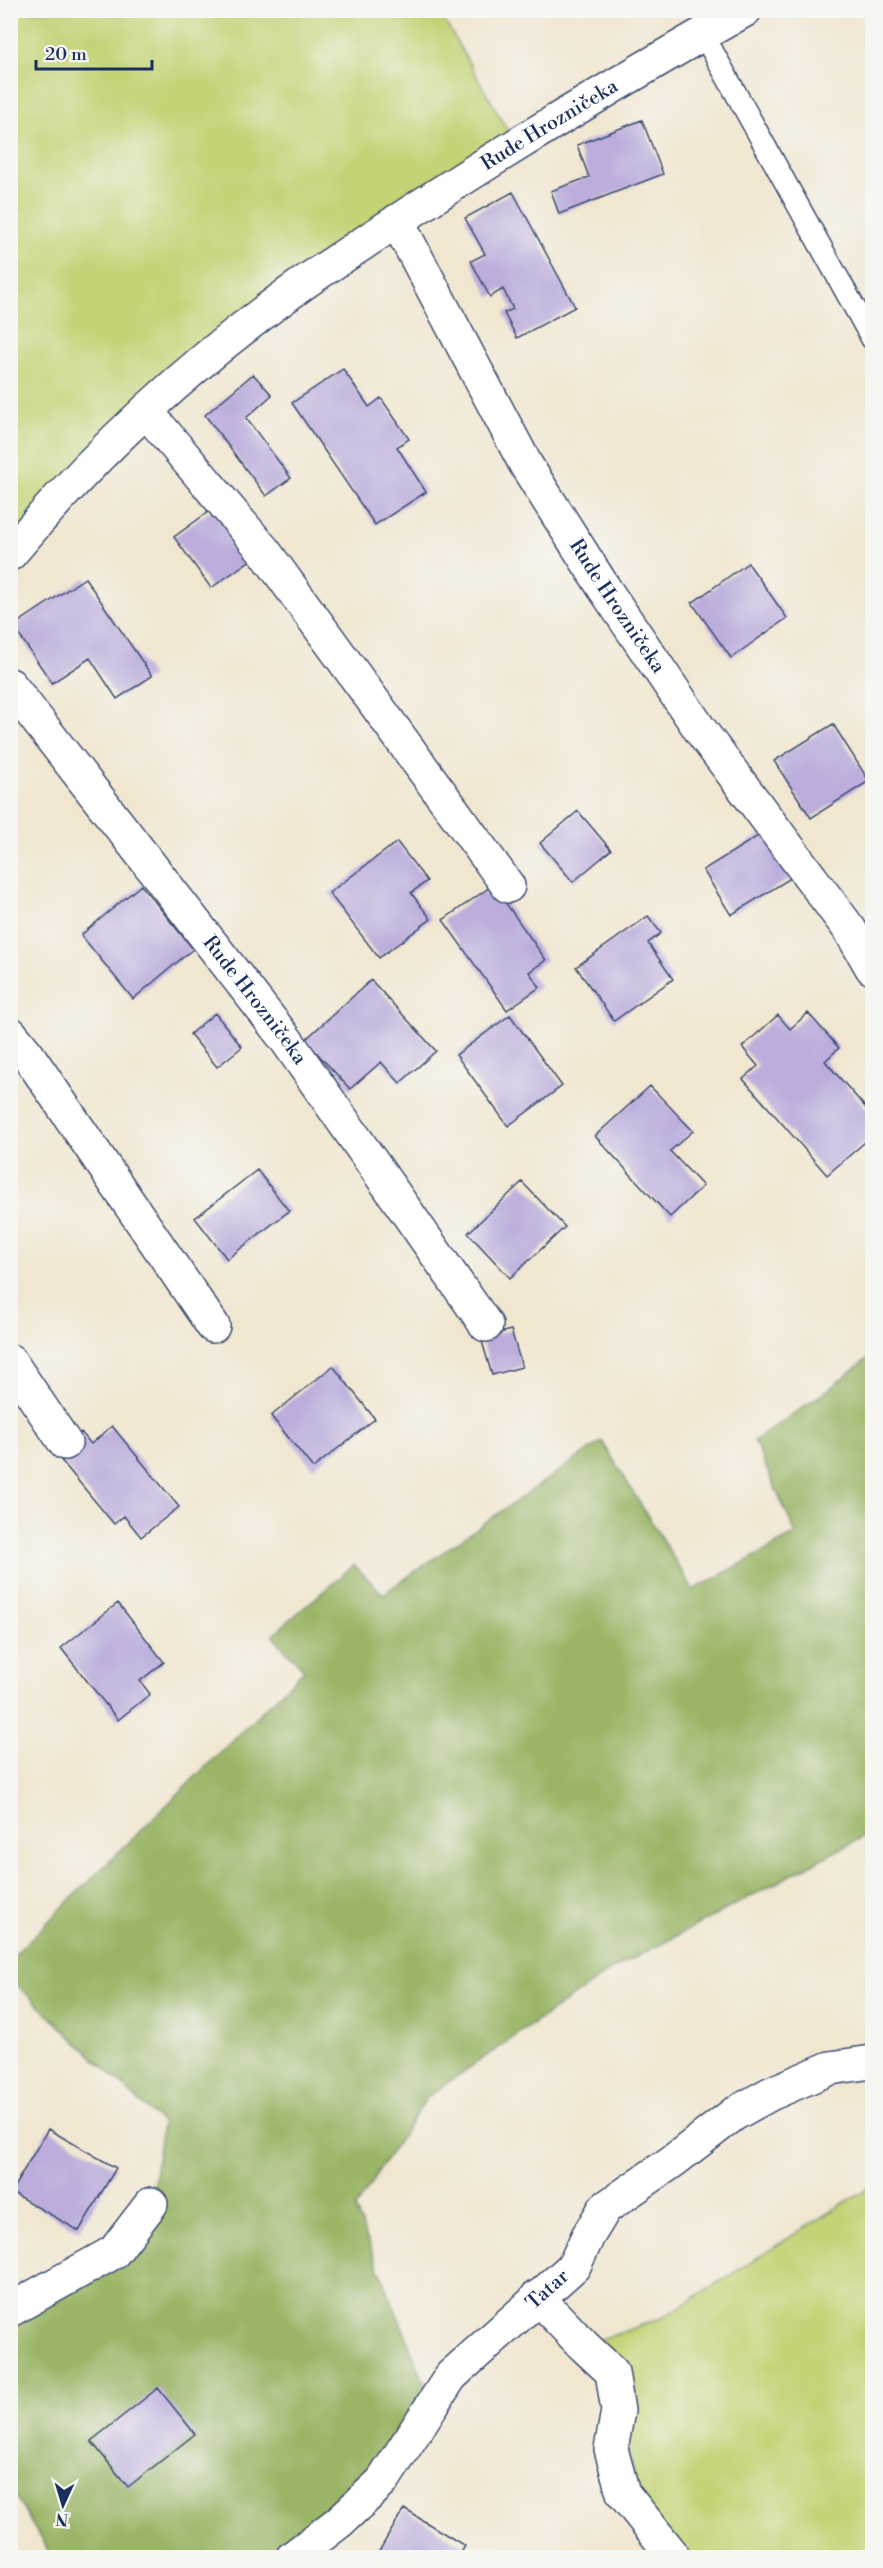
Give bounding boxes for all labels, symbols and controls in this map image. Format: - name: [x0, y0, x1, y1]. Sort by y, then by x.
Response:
- scale bar: [36, 33, 152, 71]
- text: 20 m: [45, 43, 87, 66]
- street label: Rude Hrozničeka: [476, 73, 623, 176]
- street label: Rude Hrozničeka: [564, 534, 671, 679]
- street label: Rude Hrozničeka: [197, 931, 313, 1070]
- street label: Tatar: [521, 2264, 575, 2315]
- north arrow: [33, 2475, 93, 2535]
- text: N: [55, 2509, 69, 2529]

